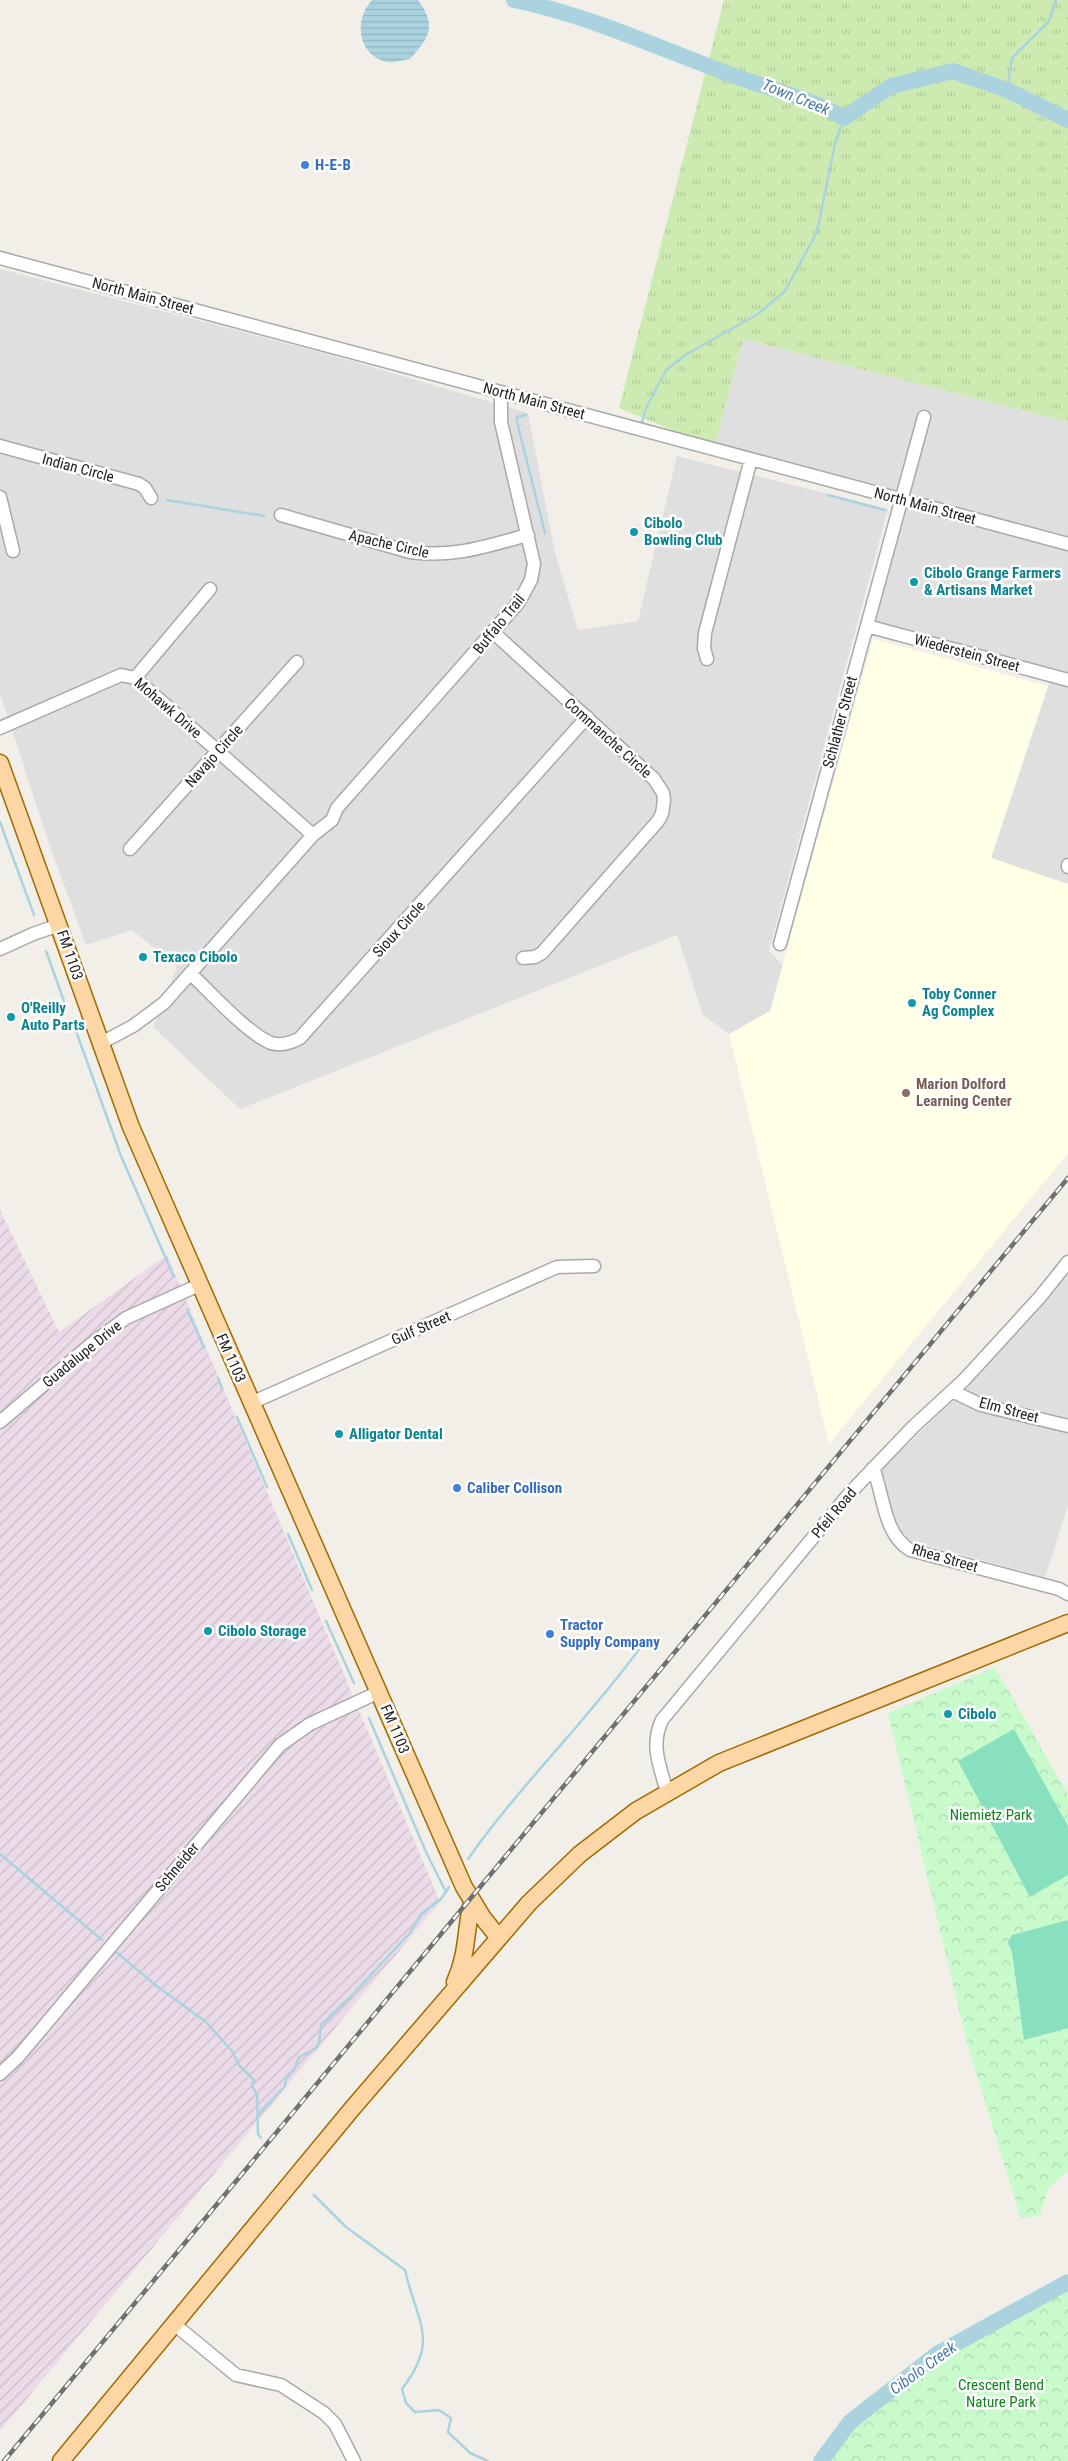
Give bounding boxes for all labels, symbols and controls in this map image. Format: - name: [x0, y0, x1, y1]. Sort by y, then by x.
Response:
- water label: Town Creek: [759, 75, 834, 120]
- place label: H-E-B: [315, 156, 351, 174]
- marker: H-E-B: [299, 159, 311, 171]
- street label: North Main Street: [90, 274, 196, 318]
- street label: North Main Street: [481, 379, 587, 423]
- street label: Indian Circle: [40, 450, 116, 486]
- street label: North Main Street: [872, 484, 978, 528]
- place label: Cibolo Bowling Club: [644, 514, 722, 549]
- street label: Apache Circle: [347, 526, 431, 562]
- marker: Cibolo Bowling Club: [628, 526, 640, 538]
- place label: Cibolo Grange Farmers & Artisans Market: [924, 564, 1061, 599]
- marker: Cibolo Grange Farmers & Artisans Market: [908, 576, 920, 588]
- street label: Buffalo Trail: [469, 590, 529, 658]
- street label: Wiederstein Street: [912, 630, 1022, 676]
- street label: Mohawk Drive: [131, 674, 205, 742]
- street label: Schlather Street: [819, 674, 861, 770]
- street label: Commanche Circle: [561, 694, 655, 782]
- street label: Navajo Circle: [181, 721, 247, 791]
- street label: Sioux Circle: [369, 897, 429, 961]
- street label: FM 1103: [53, 928, 87, 982]
- place label: Texaco Cibolo: [153, 948, 238, 966]
- marker: Texaco Cibolo: [137, 951, 149, 963]
- place label: Toby Conner Ag Complex: [922, 985, 997, 1020]
- marker: Toby Conner Ag Complex: [906, 997, 918, 1009]
- place label: O'Reilly Auto Parts: [21, 999, 85, 1034]
- marker: O'Reilly Auto Parts: [5, 1011, 17, 1023]
- place label: Marion Dolford Learning Center: [916, 1075, 1012, 1110]
- marker: Marion Dolford Learning Center: [900, 1087, 912, 1099]
- street label: Gulf Street: [389, 1307, 453, 1349]
- street label: Guadalupe Drive: [39, 1317, 125, 1391]
- street label: FM 1103: [212, 1331, 250, 1385]
- street label: Elm Street: [977, 1393, 1041, 1427]
- place label: Alligator Dental: [349, 1425, 443, 1443]
- marker: Alligator Dental: [333, 1428, 345, 1440]
- place label: Caliber Collison: [467, 1479, 562, 1497]
- marker: Caliber Collison: [451, 1482, 463, 1494]
- street label: Pfeil Road: [808, 1484, 860, 1542]
- street label: Rhea Street: [910, 1540, 980, 1576]
- place label: Tractor Supply Company: [560, 1616, 660, 1651]
- place label: Cibolo Storage: [218, 1622, 306, 1640]
- marker: Cibolo Storage: [202, 1625, 214, 1637]
- marker: Tractor Supply Company: [544, 1628, 556, 1640]
- street label: FM 1103: [377, 1702, 413, 1756]
- place label: Cibolo: [958, 1705, 996, 1723]
- marker: Cibolo: [942, 1708, 954, 1720]
- park label: Niemietz Park: [950, 1806, 1033, 1824]
- street label: Schneider: [151, 1838, 203, 1895]
- water label: Cibolo Creek: [886, 2337, 961, 2399]
- park label: Crescent Bend Nature Park: [958, 2376, 1044, 2411]

